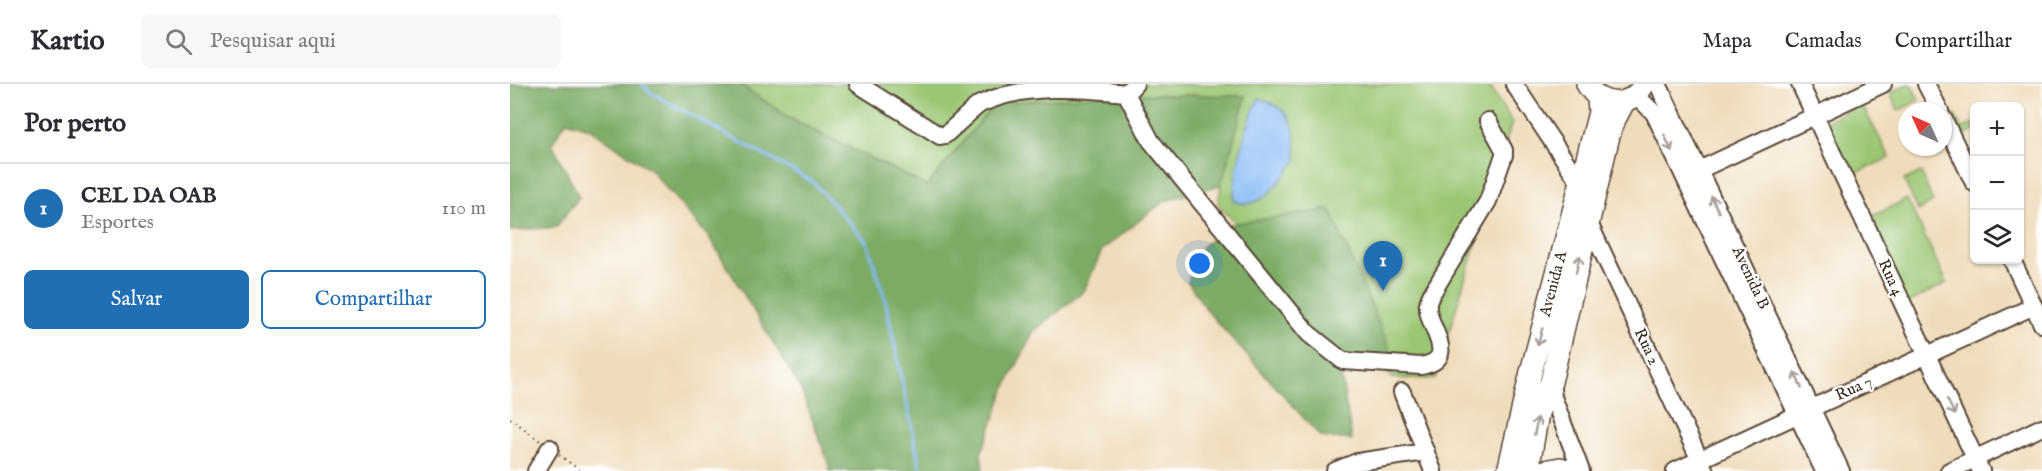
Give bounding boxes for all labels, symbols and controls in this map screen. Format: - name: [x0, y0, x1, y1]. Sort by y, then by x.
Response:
- search box: [141, 14, 561, 68]
- text: Kartio: [30, 24, 105, 59]
- icon: search: [162, 25, 195, 58]
- text: Pesquisar aqui: [210, 27, 336, 55]
- text: Mapa: [1702, 28, 1752, 55]
- text: Camadas: [1785, 28, 1862, 55]
- text: Compartilhar: [1895, 28, 2012, 55]
- north arrow: [1898, 102, 1952, 156]
- map controls: [1970, 102, 2024, 264]
- button: +: [1970, 102, 2024, 156]
- text: Por perto: [24, 107, 126, 140]
- one-way arrow: [1662, 134, 1674, 152]
- button: −: [1970, 156, 2024, 210]
- text: CEL DA OAB: [81, 182, 216, 210]
- one-way arrow: [1708, 195, 1720, 213]
- text: 1: [40, 196, 47, 221]
- text: 110 m: [442, 196, 486, 221]
- text: Esportes: [81, 210, 154, 235]
- button: layers: [1970, 210, 2024, 264]
- pin: 1: [1364, 242, 1402, 291]
- street label: Avenida B: [1726, 242, 1773, 313]
- street label: Avenida A: [1535, 248, 1573, 320]
- your location: [1185, 249, 1214, 278]
- one-way arrow: [1572, 254, 1584, 273]
- street label: Rua 4: [1873, 256, 1907, 300]
- button: Salvar: [24, 270, 249, 329]
- button: Compartilhar: [261, 270, 486, 329]
- street label: Rua 2: [1629, 325, 1663, 369]
- one-way arrow: [1534, 328, 1545, 347]
- one-way arrow: [1791, 372, 1803, 390]
- street label: Rua 7: [1832, 372, 1876, 406]
- one-way arrow: [1946, 398, 1958, 416]
- one-way arrow: [1531, 416, 1542, 436]

